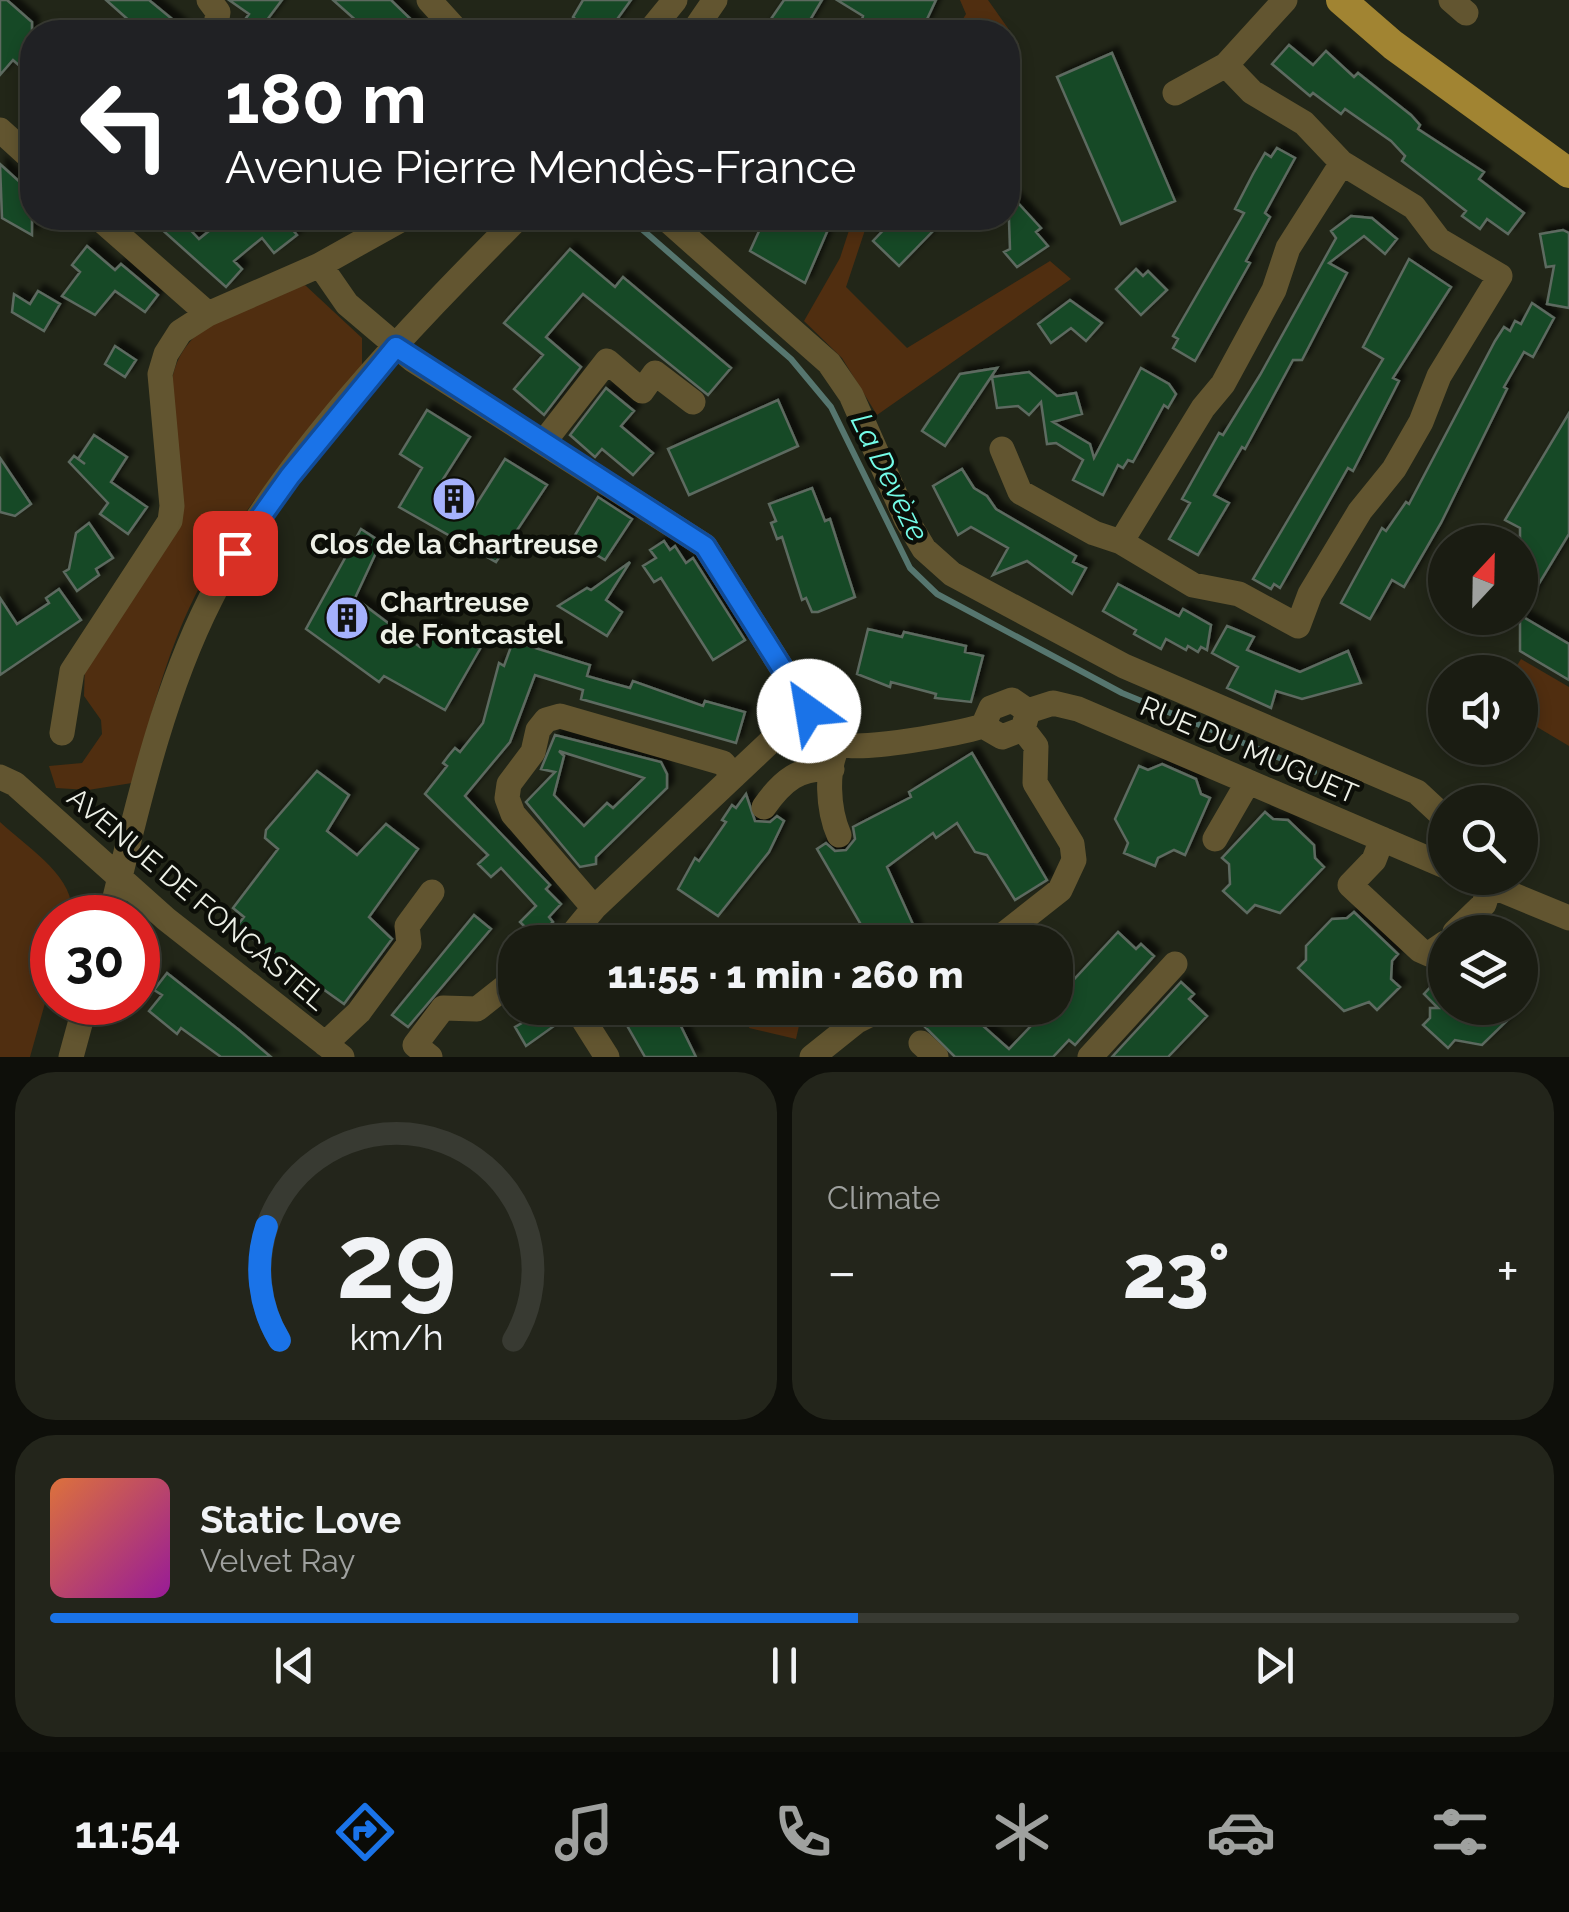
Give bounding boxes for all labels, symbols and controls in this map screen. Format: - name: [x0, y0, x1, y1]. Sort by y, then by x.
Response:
- text: 180 m: [225, 57, 427, 139]
- icon: left: [60, 60, 190, 190]
- text: Avenue Pierre Mendès-France: [225, 141, 856, 194]
- water label: La Devèze: [844, 407, 936, 547]
- building icon: Clos de la Chartreuse: [431, 476, 477, 522]
- pin: [193, 511, 278, 596]
- north arrow: [1428, 525, 1538, 635]
- map controls: [1428, 525, 1538, 1025]
- icon: arrive: [208, 526, 263, 581]
- place label: Clos de la Chartreuse: [310, 528, 598, 561]
- place label: Chartreuse de Fontcastel: [380, 586, 563, 651]
- building icon: Chartreuse de Fontcastel: [324, 595, 370, 641]
- button: sound: [1428, 655, 1538, 765]
- position arrow: [757, 659, 861, 763]
- street label: RUE DU MUGUET: [1135, 689, 1363, 811]
- street label: AVENUE DE FONCASTEL: [61, 781, 333, 1017]
- button: search: [1428, 785, 1538, 895]
- speed limit sign: 30: [30, 895, 160, 1025]
- button: layers: [1428, 915, 1538, 1025]
- text: 11:55 · 1 min · 260 m: [607, 952, 964, 997]
- text: Climate: [827, 1179, 941, 1216]
- text: 29: [336, 1200, 456, 1322]
- text: 23°: [1123, 1227, 1230, 1316]
- text: −: [827, 1239, 857, 1304]
- text: +: [1496, 1239, 1519, 1304]
- text: km/h: [349, 1316, 443, 1358]
- text: Static Love: [200, 1497, 401, 1542]
- text: Velvet Ray: [200, 1542, 355, 1579]
- icon: previous: [267, 1638, 322, 1693]
- icon: pause: [757, 1638, 812, 1693]
- icon: next: [1247, 1638, 1302, 1693]
- icon: directions: [330, 1797, 400, 1867]
- icon: music: [549, 1797, 619, 1867]
- icon: phone: [768, 1797, 838, 1867]
- icon: climate: [987, 1797, 1057, 1867]
- icon: car: [1206, 1797, 1276, 1867]
- icon: filters: [1425, 1797, 1495, 1867]
- text: 11:54: [74, 1806, 181, 1859]

